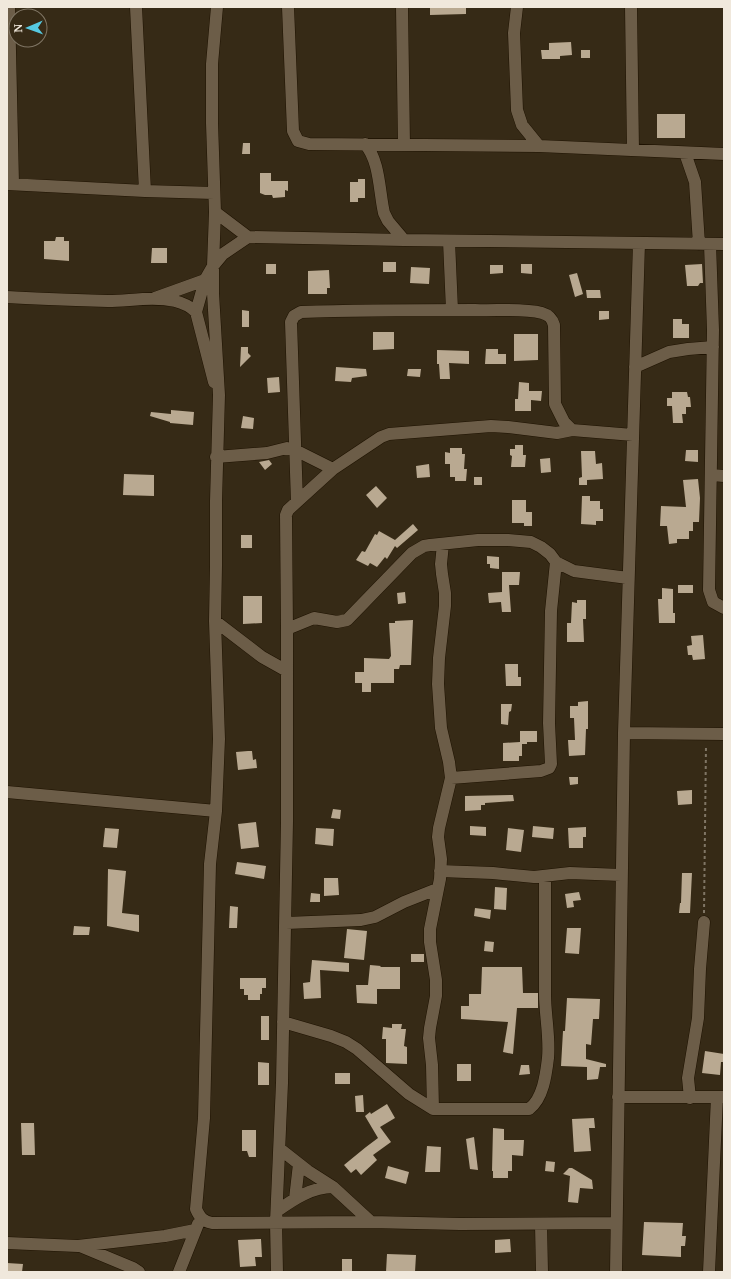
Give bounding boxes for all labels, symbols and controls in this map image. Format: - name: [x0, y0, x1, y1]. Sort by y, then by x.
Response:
- north arrow: [8, 8, 48, 48]
- text: N: [10, 23, 25, 33]

